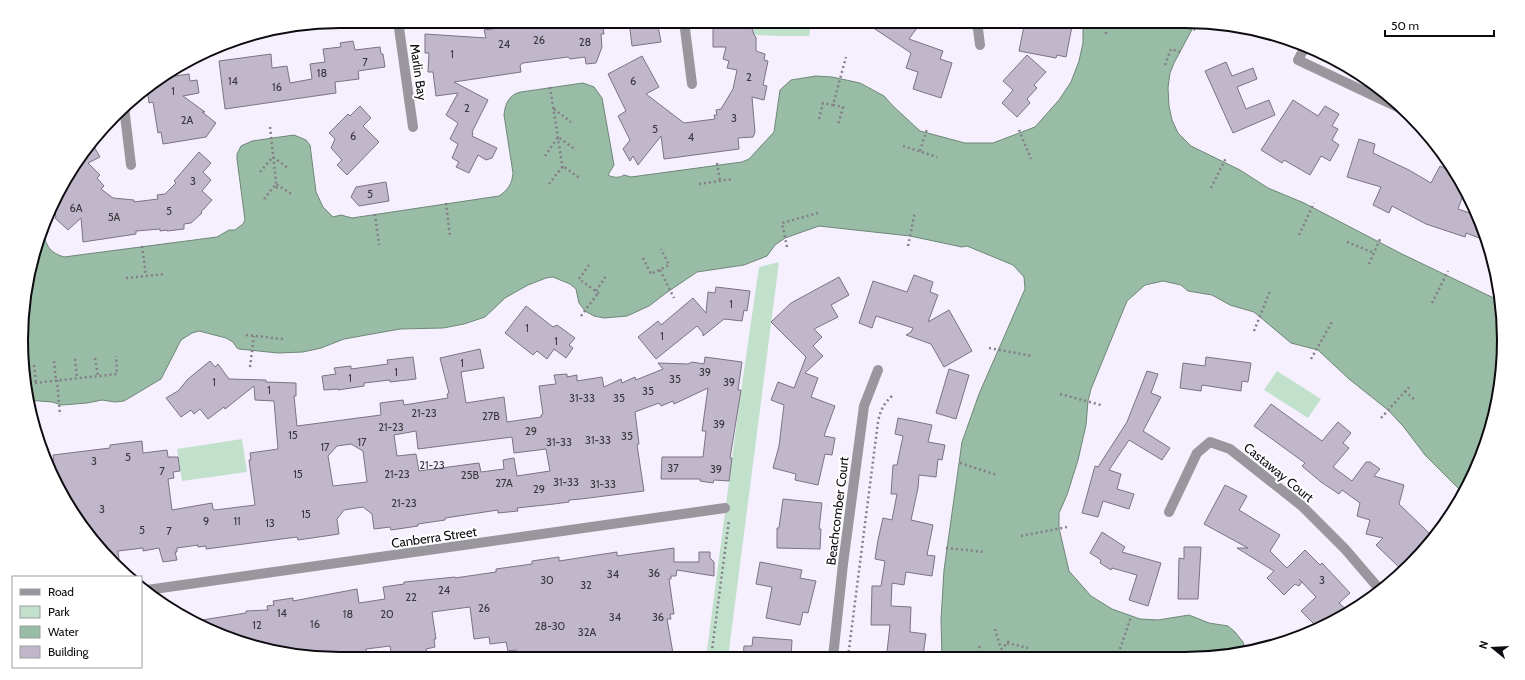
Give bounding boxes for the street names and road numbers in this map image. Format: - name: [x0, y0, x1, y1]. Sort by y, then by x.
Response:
- street label: Marlin Bay: [407, 43, 431, 102]
- street label: Castaway Court: [1241, 439, 1318, 505]
- street label: Beachcomber Court: [822, 455, 852, 566]
- street label: Canberra Street: [390, 523, 478, 551]

